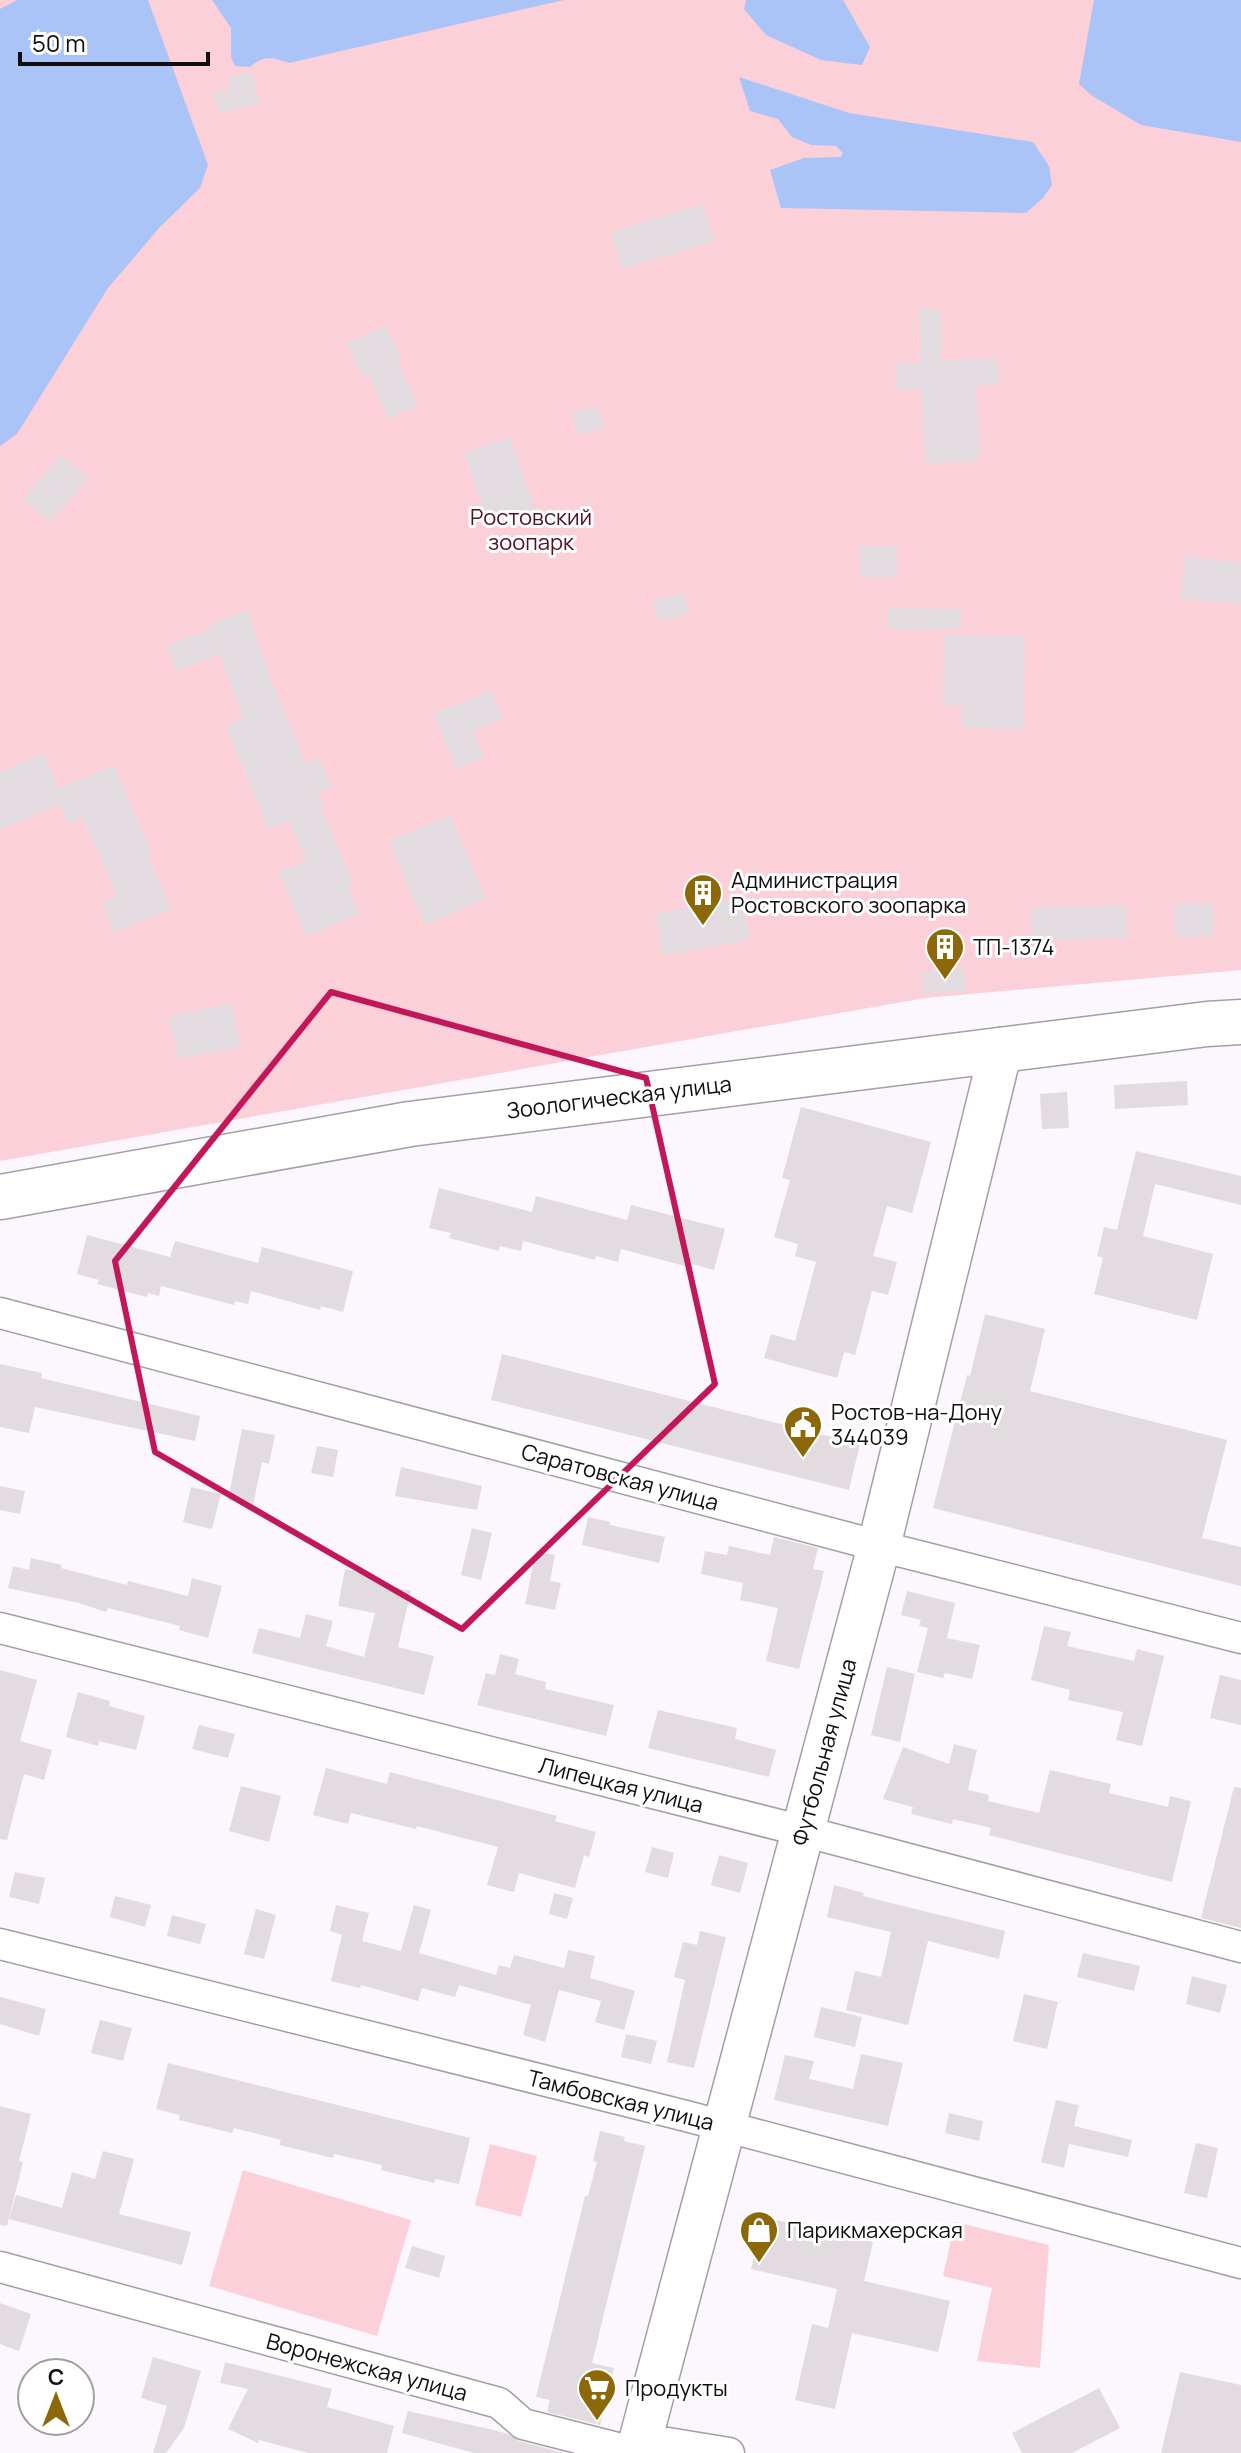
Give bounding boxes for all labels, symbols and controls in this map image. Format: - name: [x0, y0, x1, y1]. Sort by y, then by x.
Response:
- scale bar: [20, 16, 208, 66]
- text: 50 m: [32, 26, 86, 59]
- park label: Ростовский зоопарк: [470, 502, 592, 557]
- place label: Администрация Ростовского зоопарка: [731, 865, 966, 920]
- building icon: Администрация Ростовского зоопарка: [682, 872, 724, 927]
- building icon: ТП-1374: [924, 926, 966, 981]
- place label: ТП-1374: [973, 932, 1054, 962]
- street label: Зоологическая улица: [505, 1068, 733, 1126]
- place label: Ростов-на-Дону 344039: [831, 1397, 1002, 1452]
- public building icon: Ростов-на-Дону 344039: [782, 1404, 824, 1459]
- street label: Саратовская улица: [518, 1436, 722, 1518]
- street label: Футбольная улица: [785, 1655, 863, 1849]
- street label: Липецкая улица: [536, 1750, 706, 1820]
- street label: Тамбовская улица: [525, 2062, 717, 2138]
- shop icon: Парикмахерская: [738, 2209, 780, 2264]
- place label: Парикмахерская: [787, 2215, 963, 2245]
- street label: Воронежская улица: [263, 2326, 471, 2408]
- north arrow: [16, 2357, 96, 2437]
- text: С: [48, 2362, 64, 2392]
- supermarket icon: Продукты: [576, 2367, 618, 2422]
- place label: Продукты: [625, 2373, 728, 2403]

